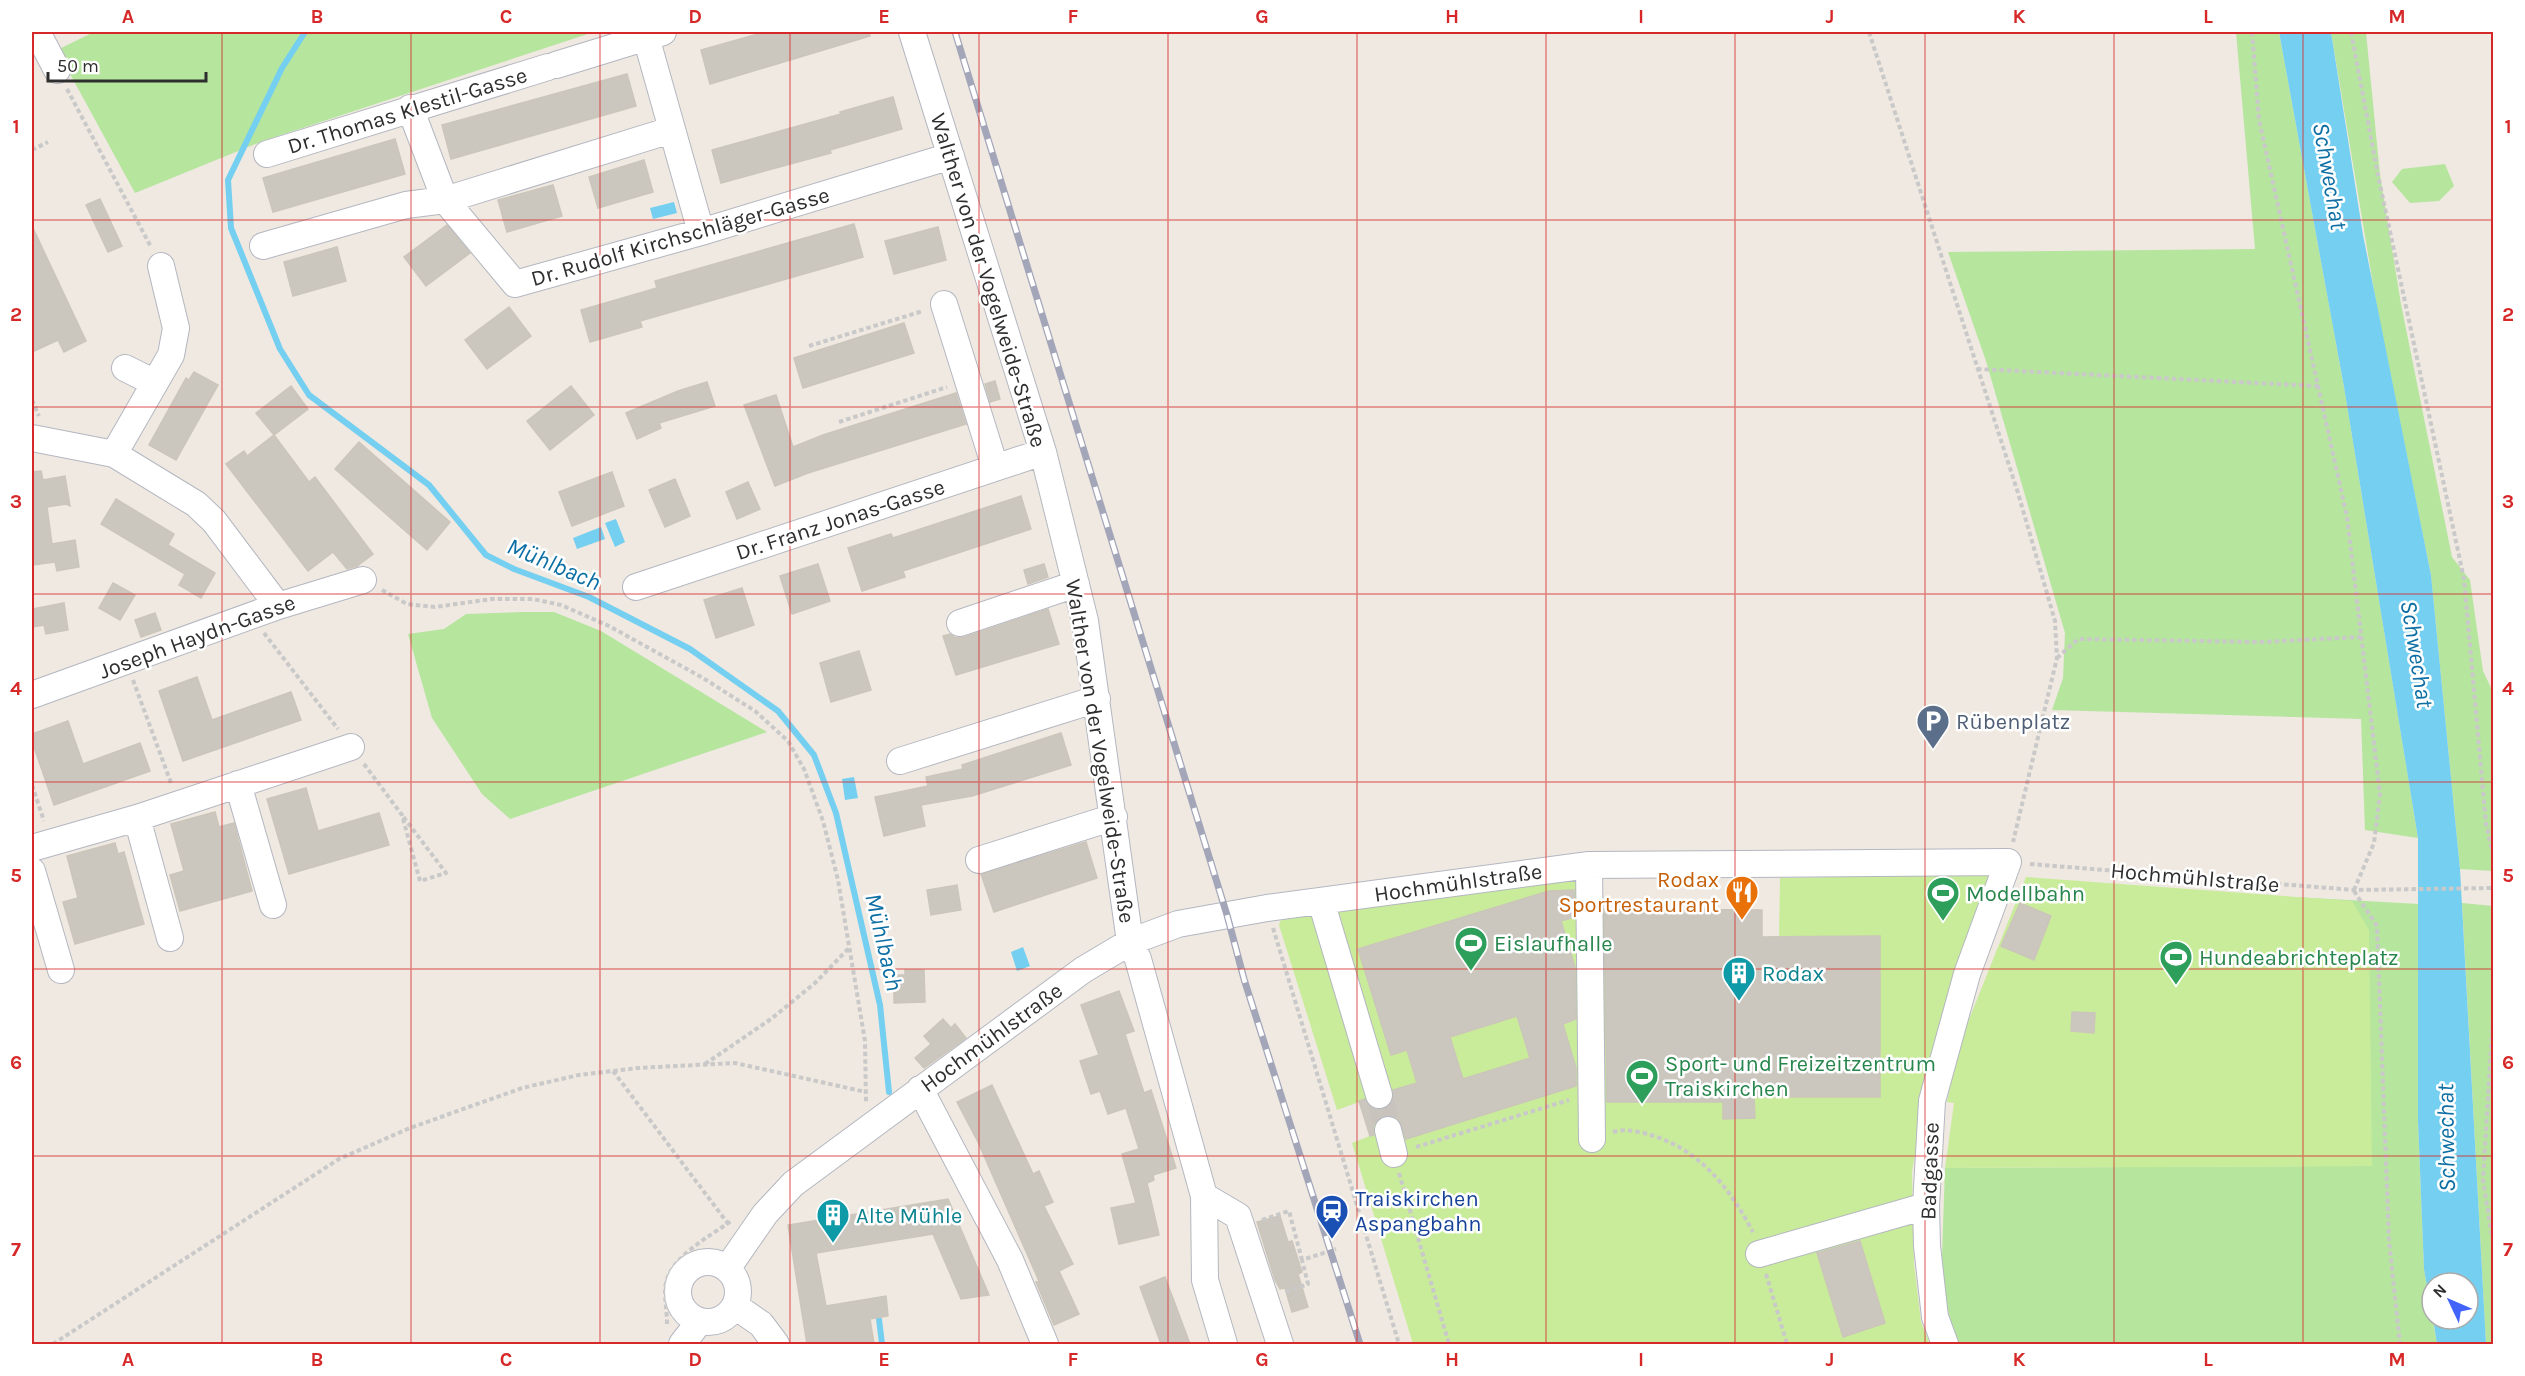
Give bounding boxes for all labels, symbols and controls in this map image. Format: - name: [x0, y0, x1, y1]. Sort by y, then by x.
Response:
- text: A: [122, 5, 135, 28]
- text: B: [311, 5, 323, 28]
- text: C: [500, 5, 512, 28]
- text: D: [688, 5, 702, 28]
- text: E: [878, 5, 890, 28]
- text: F: [1068, 5, 1079, 28]
- text: G: [1255, 5, 1269, 28]
- text: H: [1445, 5, 1459, 28]
- text: I: [1638, 5, 1644, 28]
- text: J: [1826, 5, 1834, 28]
- text: K: [2012, 5, 2026, 28]
- text: L: [2203, 5, 2213, 28]
- text: M: [2388, 5, 2406, 28]
- scale bar: [48, 45, 206, 83]
- text: 50 m: [57, 55, 99, 77]
- street label: Dr. Thomas Klestil-Gasse: [284, 62, 530, 160]
- street label: Walther von der Vogelweide-Straße: [925, 110, 1051, 451]
- text: 1: [12, 115, 20, 138]
- text: 1: [2504, 115, 2512, 138]
- water label: Schwechat: [2307, 120, 2353, 233]
- street label: Dr. Rudolf Kirchschläger-Gasse: [528, 182, 833, 292]
- text: 2: [10, 303, 22, 326]
- text: 2: [2502, 303, 2514, 326]
- street label: Dr. Franz Jonas-Gasse: [732, 474, 948, 566]
- text: 3: [10, 490, 22, 513]
- text: 3: [2502, 490, 2514, 513]
- water label: Mühlbach: [503, 532, 605, 596]
- street label: Walther von der Vogelweide-Straße: [1060, 577, 1140, 925]
- street label: Joseph Haydn-Gasse: [96, 589, 299, 685]
- water label: Schwechat: [2395, 598, 2439, 711]
- text: 4: [10, 677, 22, 700]
- text: 4: [2502, 677, 2514, 700]
- parking icon: Rübenplatz: [1915, 703, 1951, 750]
- place label: Rübenplatz: [1956, 709, 2070, 735]
- street label: Hochmühlstraße: [1372, 858, 1544, 908]
- street label: Hochmühlstraße: [2109, 858, 2280, 898]
- text: 5: [10, 864, 22, 887]
- text: 5: [2502, 864, 2514, 887]
- place label: Rodax Sportrestaurant: [1558, 867, 1719, 918]
- restaurant icon: Rodax Sportrestaurant: [1724, 874, 1760, 921]
- sports icon: Modellbahn: [1925, 875, 1961, 922]
- place label: Modellbahn: [1966, 881, 2085, 907]
- water label: Mühlbach: [859, 890, 909, 994]
- sports icon: Eislaufhalle: [1453, 925, 1489, 972]
- place label: Eislaufhalle: [1494, 931, 1613, 957]
- sports icon: Hundeabrichteplatz: [2158, 939, 2194, 986]
- place label: Hundeabrichteplatz: [2199, 945, 2398, 971]
- building icon: Rodax: [1721, 955, 1757, 1002]
- place label: Rodax: [1762, 961, 1824, 987]
- street label: Hochmühlstraße: [915, 978, 1068, 1098]
- text: 6: [10, 1051, 22, 1074]
- place label: Sport- und Freizeitzentrum Traiskirchen: [1665, 1051, 1936, 1102]
- text: 6: [2502, 1051, 2514, 1074]
- sports icon: Sport- und Freizeitzentrum Traiskirchen: [1624, 1058, 1660, 1105]
- water label: Schwechat: [2431, 1083, 2461, 1192]
- street label: Badgasse: [1915, 1122, 1945, 1220]
- place label: Traiskirchen Aspangbahn: [1355, 1186, 1482, 1237]
- station icon: Traiskirchen Aspangbahn: [1314, 1193, 1350, 1240]
- building icon: Alte Mühle: [815, 1197, 851, 1244]
- place label: Alte Mühle: [856, 1203, 962, 1229]
- text: 7: [11, 1238, 21, 1261]
- text: 7: [2503, 1238, 2513, 1261]
- north arrow: [2420, 1271, 2480, 1331]
- text: N: [2429, 1280, 2450, 1302]
- text: A: [122, 1348, 135, 1371]
- text: B: [311, 1348, 323, 1371]
- text: C: [500, 1348, 512, 1371]
- text: D: [688, 1348, 702, 1371]
- text: E: [878, 1348, 890, 1371]
- text: F: [1068, 1348, 1079, 1371]
- text: G: [1255, 1348, 1269, 1371]
- text: H: [1445, 1348, 1459, 1371]
- text: I: [1638, 1348, 1644, 1371]
- text: J: [1826, 1348, 1834, 1371]
- text: K: [2012, 1348, 2026, 1371]
- text: L: [2203, 1348, 2213, 1371]
- text: M: [2388, 1348, 2406, 1371]

